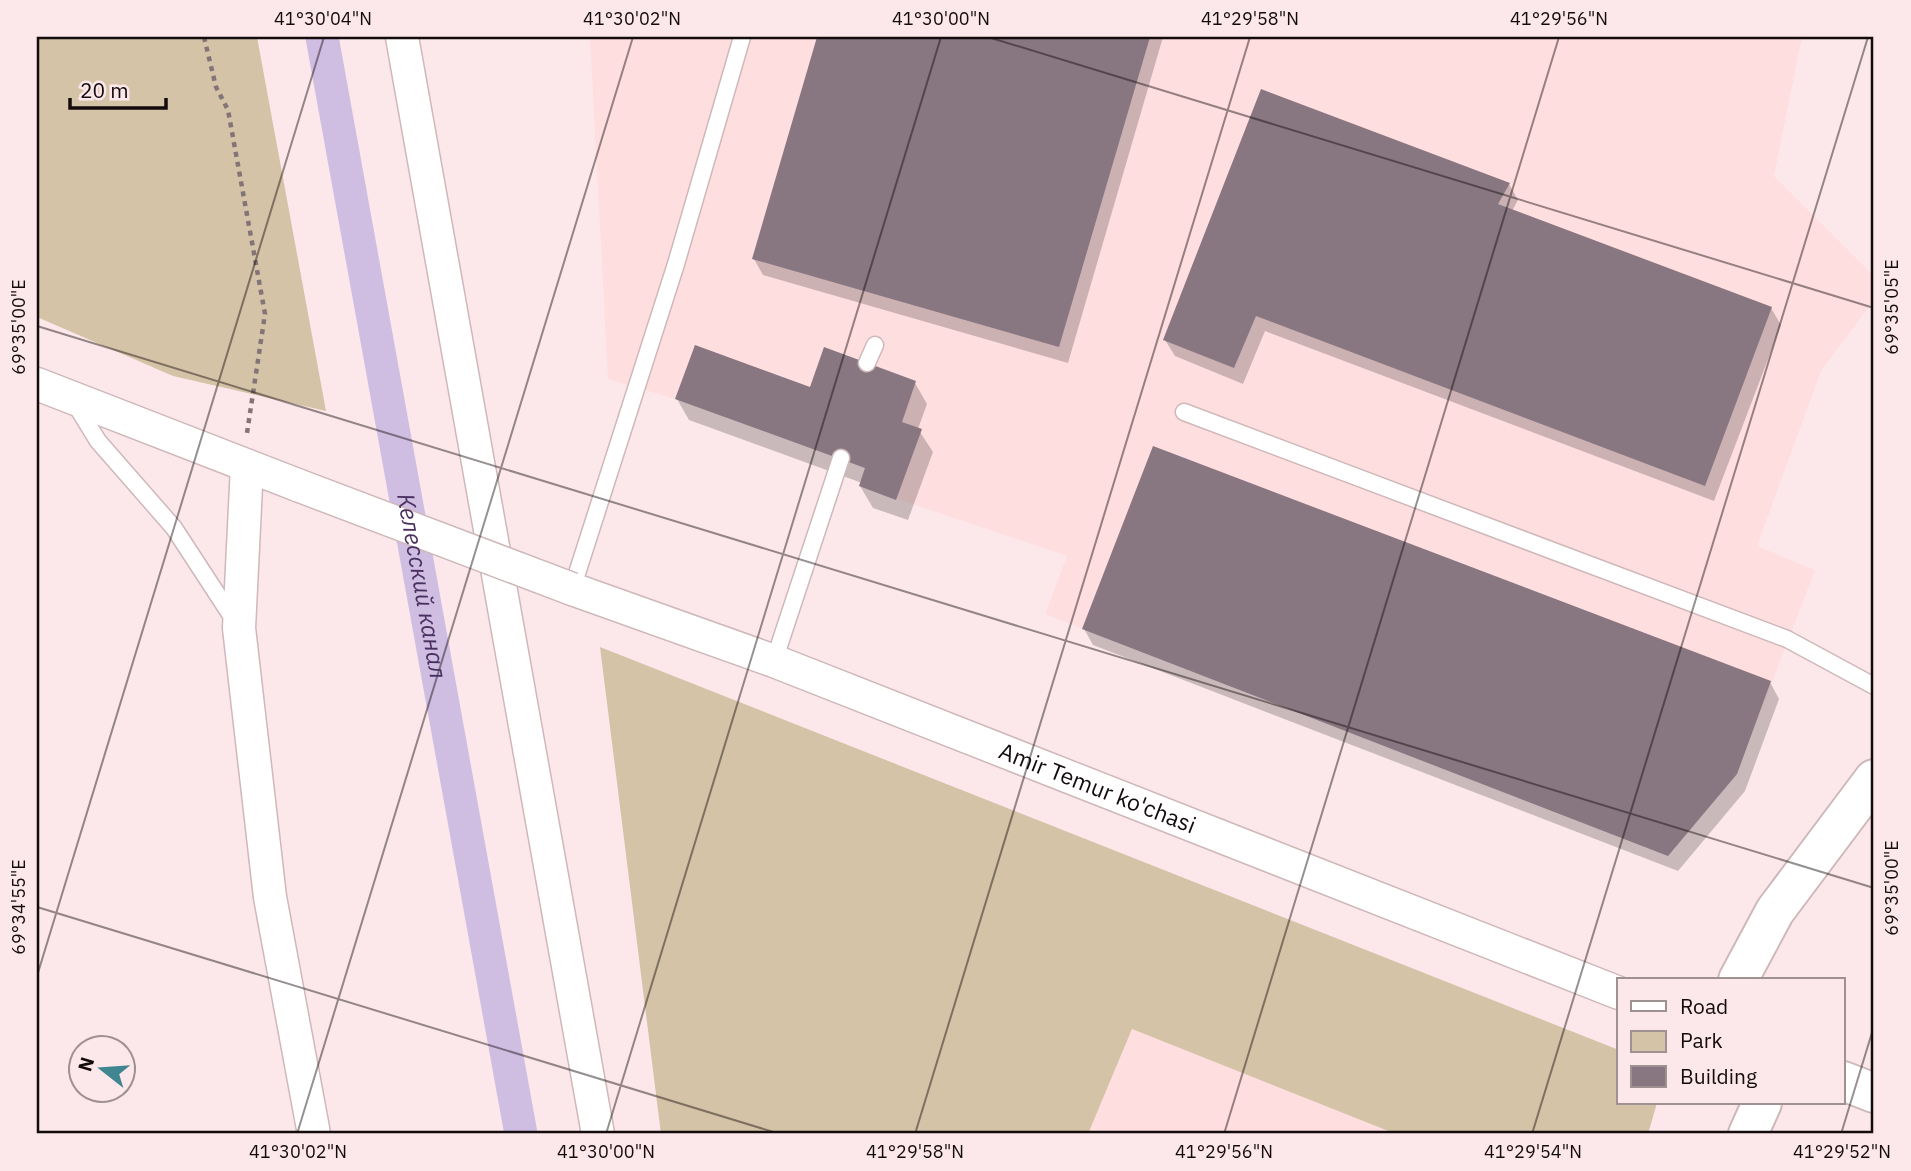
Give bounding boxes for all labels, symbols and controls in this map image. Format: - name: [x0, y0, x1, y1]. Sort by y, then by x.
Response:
- text: 41°30'04"N: [274, 7, 372, 30]
- text: 41°30'02"N: [583, 7, 681, 30]
- text: 41°30'00"N: [892, 7, 990, 30]
- text: 41°29'58"N: [1201, 7, 1299, 30]
- text: 41°29'56"N: [1510, 7, 1608, 30]
- scale bar: [70, 66, 166, 110]
- text: 20 m: [80, 76, 129, 104]
- text: 69°35'05"E: [1880, 259, 1903, 355]
- text: 69°35'00"E: [7, 279, 30, 375]
- water label: Келесский канал: [390, 490, 455, 681]
- street label: Amir Temur ko'chasi: [995, 735, 1201, 839]
- text: 69°35'00"E: [1880, 840, 1903, 936]
- text: 69°34'55"E: [7, 859, 30, 955]
- legend: [1617, 978, 1844, 1104]
- text: Road: [1680, 992, 1728, 1020]
- text: Park: [1680, 1026, 1723, 1054]
- north arrow: [66, 1034, 136, 1104]
- text: N: [72, 1054, 99, 1074]
- text: Building: [1680, 1062, 1757, 1090]
- text: 41°30'02"N: [249, 1140, 347, 1163]
- text: 41°30'00"N: [557, 1140, 655, 1163]
- text: 41°29'58"N: [866, 1140, 964, 1163]
- text: 41°29'56"N: [1175, 1140, 1273, 1163]
- text: 41°29'54"N: [1484, 1140, 1582, 1163]
- text: 41°29'52"N: [1793, 1140, 1891, 1163]

